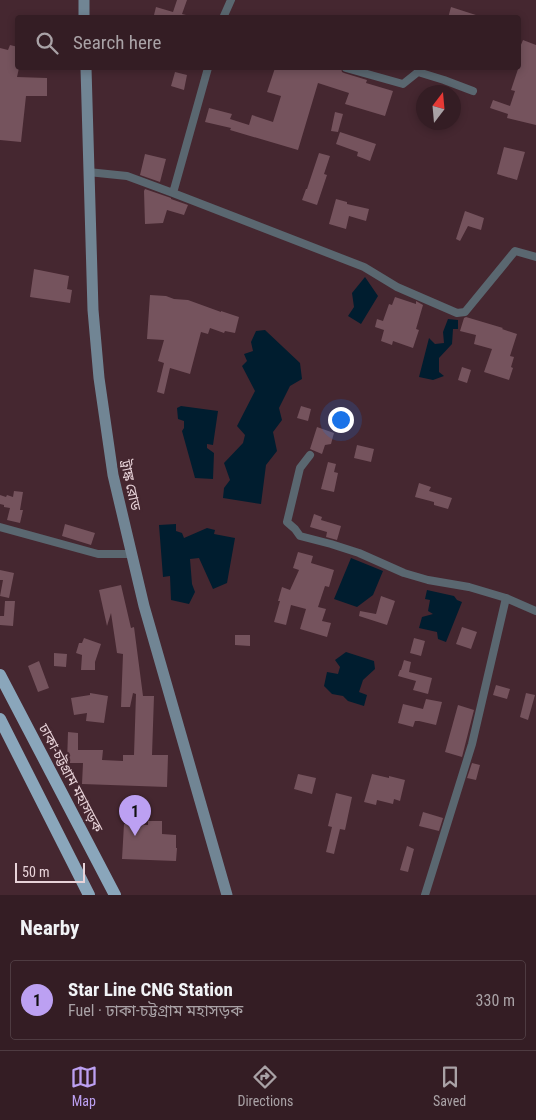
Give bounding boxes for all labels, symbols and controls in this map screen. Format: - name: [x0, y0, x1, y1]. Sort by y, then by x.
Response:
- search box: [15, 15, 521, 70]
- icon: search: [33, 29, 61, 57]
- text: Search here: [73, 31, 161, 54]
- north arrow: [416, 85, 461, 130]
- your location: [328, 407, 354, 433]
- street label: ট্রাঙ্ক রোড: [118, 457, 144, 513]
- street label: ঢাকা-চট্টগ্রাম মহাসড়ক: [35, 720, 107, 835]
- pin: 1: [119, 795, 151, 836]
- scale bar: [15, 860, 85, 883]
- text: 50 m: [22, 864, 50, 880]
- text: Nearby: [20, 916, 79, 940]
- text: Star Line CNG Station: [68, 978, 233, 1001]
- text: 1: [33, 991, 41, 1010]
- text: 330 m: [476, 991, 515, 1010]
- text: Fuel · ঢাকা-চট্টগ্রাম মহাসড়ক: [68, 1001, 243, 1020]
- tab: Map: [70, 1063, 98, 1109]
- tab: Directions: [237, 1063, 293, 1109]
- tab: Saved: [433, 1063, 466, 1109]

